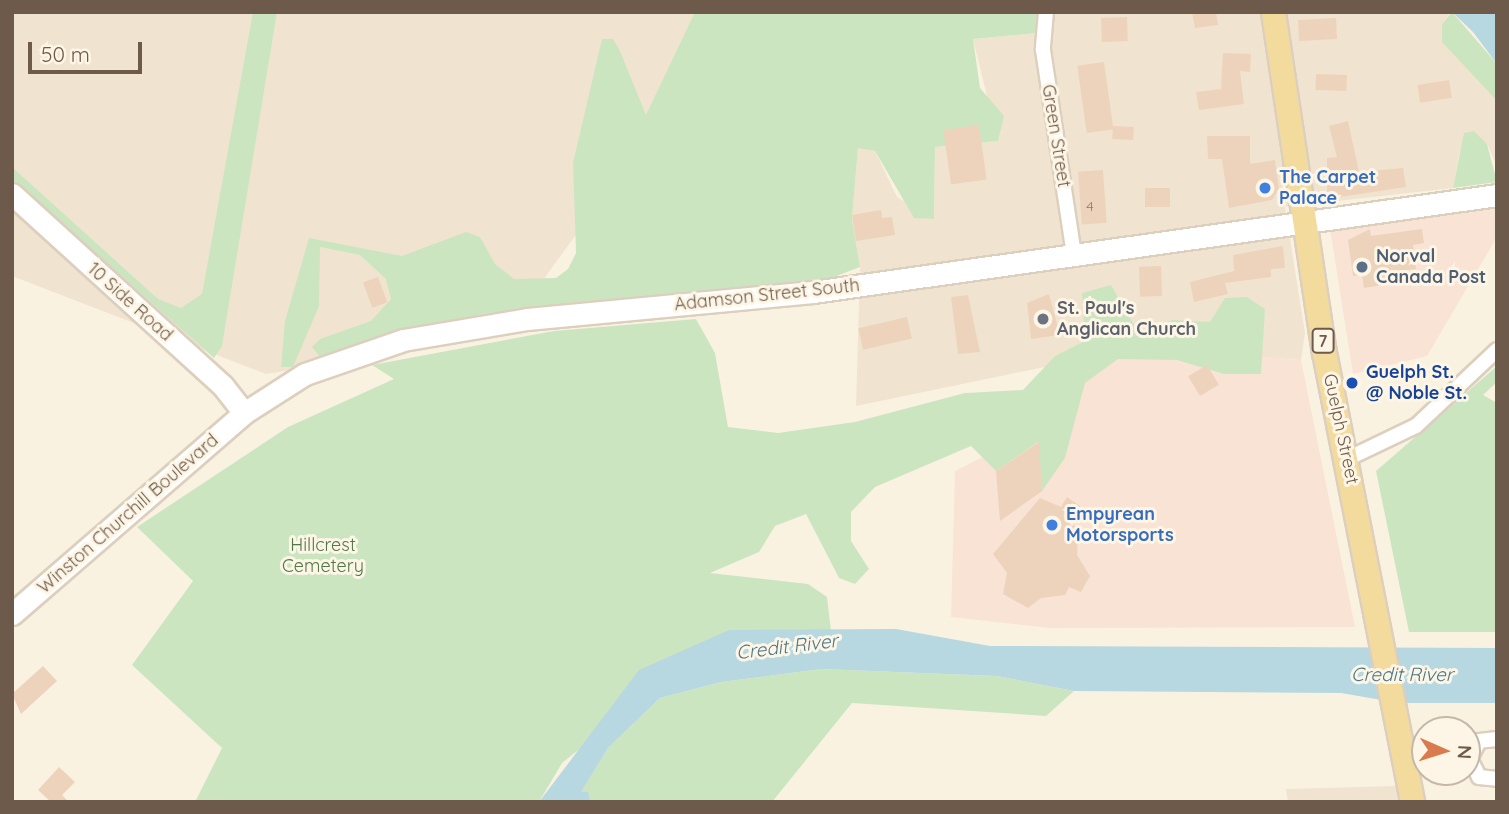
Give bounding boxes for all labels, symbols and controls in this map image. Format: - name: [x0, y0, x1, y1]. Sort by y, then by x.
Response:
- scale bar: [32, 28, 145, 72]
- text: 50 m: [41, 41, 90, 67]
- street label: Green Street: [1037, 83, 1075, 189]
- place label: The Carpet Palace: [1279, 167, 1376, 210]
- marker: The Carpet Palace: [1257, 180, 1273, 196]
- house number: 4: [1086, 198, 1094, 214]
- place label: Norval Canada Post: [1376, 246, 1486, 288]
- street label: 10 Side Road: [83, 258, 177, 346]
- marker: Norval Canada Post: [1354, 259, 1370, 275]
- street label: Adamson Street South: [673, 275, 861, 315]
- place label: St. Paul's Anglican Church: [1057, 298, 1196, 340]
- marker: St. Paul's Anglican Church: [1035, 311, 1051, 327]
- road number: 7: [1311, 328, 1335, 354]
- place label: Guelph St. @ Noble St.: [1366, 362, 1467, 404]
- street label: Guelph Street: [1319, 372, 1363, 486]
- marker: Guelph St. @ Noble St.: [1344, 375, 1360, 391]
- street label: Winston Churchill Boulevard: [33, 430, 223, 598]
- place label: Empyrean Motorsports: [1066, 504, 1174, 546]
- marker: Empyrean Motorsports: [1044, 517, 1060, 533]
- park label: Hillcrest Cemetery: [282, 535, 364, 578]
- water label: Credit River: [735, 629, 839, 665]
- water label: Credit River: [1351, 664, 1453, 686]
- north arrow: [1411, 716, 1481, 786]
- text: N: [1453, 744, 1477, 760]

